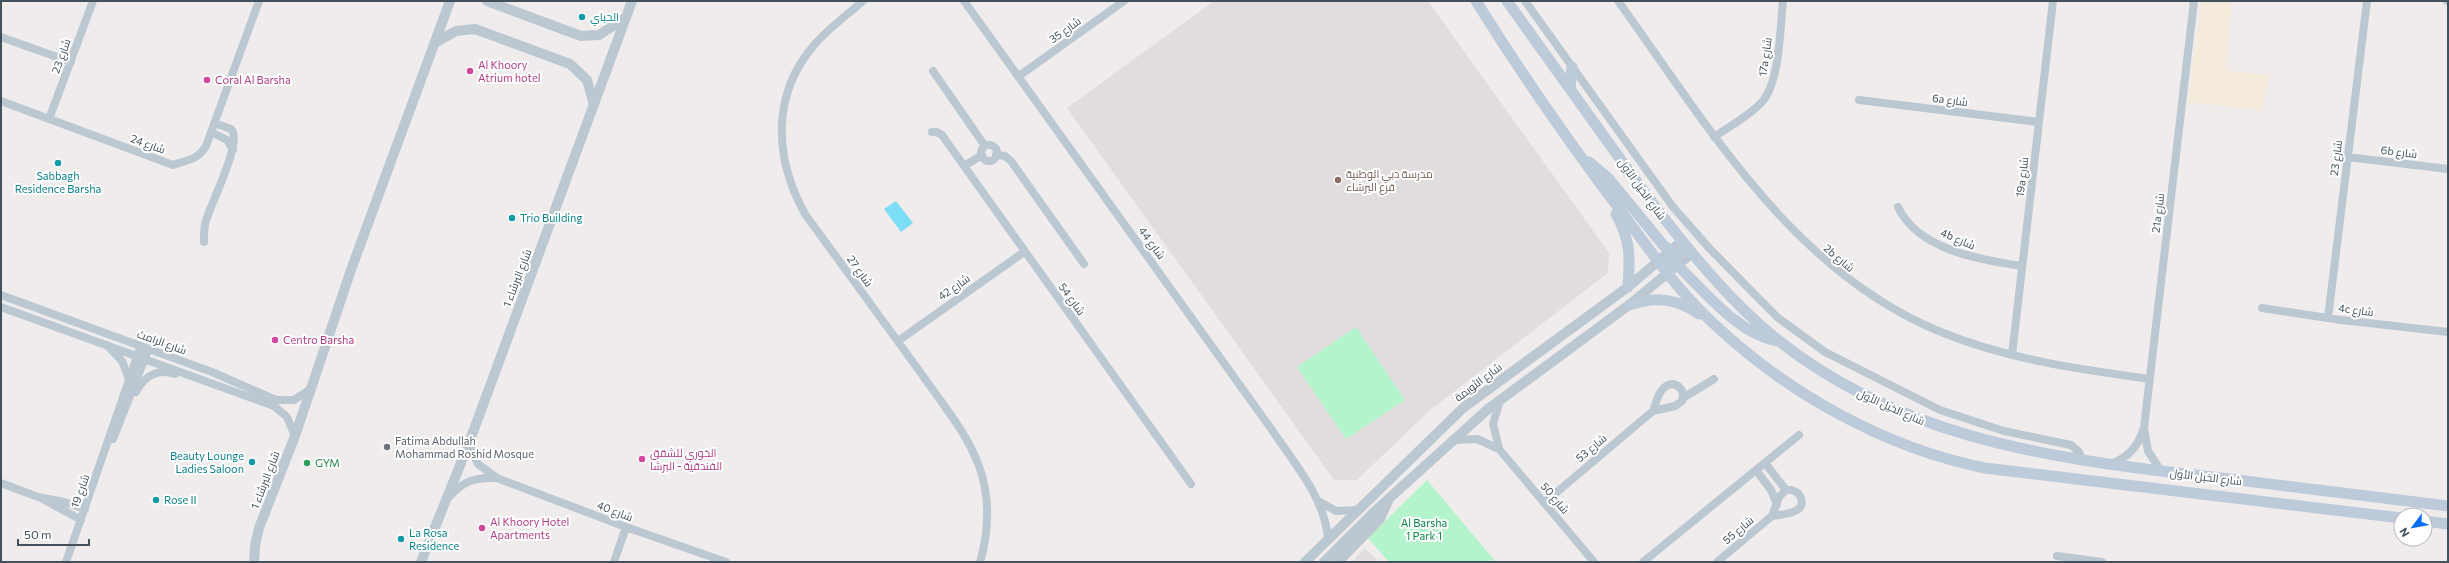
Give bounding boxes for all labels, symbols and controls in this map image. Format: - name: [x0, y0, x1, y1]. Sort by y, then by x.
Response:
- place label: الحباي: [590, 10, 619, 26]
- marker: الحباي: [577, 12, 587, 22]
- street label: شارع 35: [1046, 14, 1084, 47]
- street label: 17a شارع: [1755, 36, 1776, 78]
- street label: شارع 23: [48, 37, 75, 76]
- place label: Al Khoory Atrium hotel: [478, 58, 541, 84]
- marker: Al Khoory Atrium hotel: [465, 66, 475, 76]
- place label: Coral Al Barsha: [215, 73, 291, 86]
- marker: Coral Al Barsha: [202, 75, 212, 85]
- street label: 6a شارع: [1931, 91, 1969, 110]
- street label: شارع 24: [128, 131, 167, 158]
- street label: شارع 23: [2327, 139, 2346, 177]
- street label: 6b شارع: [2380, 143, 2418, 162]
- street label: شارع الخيل الأول: [1614, 156, 1669, 223]
- street label: 19a شارع: [2013, 156, 2032, 198]
- marker: Sabbagh Residence Barsha: [53, 158, 63, 168]
- place label: مدرسة دبي الوطنية فرع البرشاء: [1346, 167, 1433, 195]
- place label: Sabbagh Residence Barsha: [15, 169, 101, 195]
- marker: مدرسة دبي الوطنية فرع البرشاء: [1333, 175, 1343, 185]
- street label: 21a شارع: [2149, 192, 2168, 234]
- place label: Trio Building: [520, 211, 582, 224]
- marker: Trio Building: [507, 213, 517, 223]
- street label: شارع 44: [1135, 224, 1168, 263]
- street label: 4b شارع: [1938, 225, 1978, 254]
- street label: 2b شارع: [1820, 241, 1857, 276]
- street label: شارع البرشاء 1: [500, 247, 535, 309]
- street label: شارع 27: [843, 253, 876, 290]
- street label: شارع 42: [935, 271, 973, 304]
- street label: شارع 54: [1055, 280, 1088, 318]
- street label: 4c شارع: [2337, 301, 2374, 320]
- street label: شارع الرامث: [135, 327, 189, 358]
- place label: Centro Barsha: [283, 333, 354, 346]
- marker: Centro Barsha: [270, 335, 280, 345]
- street label: شارع الثويمة: [1452, 360, 1505, 405]
- street label: شارع الخيل الأول: [1855, 386, 1927, 429]
- street label: شارع 53: [1573, 431, 1610, 466]
- place label: Fatima Abdullah Mohammad Roshid Mosque: [395, 434, 534, 460]
- marker: Fatima Abdullah Mohammad Roshid Mosque: [382, 442, 392, 452]
- place label: الخوري للشقق الفندقية - البرشا: [650, 446, 722, 473]
- place label: Beauty Lounge Ladies Saloon: [170, 449, 244, 475]
- street label: شارع البرشاء 1: [248, 449, 283, 511]
- marker: الخوري للشقق الفندقية - البرشا: [637, 454, 647, 464]
- place label: GYM: [315, 456, 340, 469]
- marker: Beauty Lounge Ladies Saloon: [247, 457, 257, 467]
- marker: GYM: [302, 458, 312, 468]
- street label: شارع الخيل الأول: [2169, 466, 2243, 489]
- street label: شارع 19: [67, 472, 93, 510]
- street label: شارع 50: [1537, 479, 1572, 517]
- place label: Rose II: [164, 493, 197, 506]
- marker: Rose II: [151, 495, 161, 505]
- street label: شارع 40: [595, 498, 635, 525]
- north arrow: [2393, 507, 2433, 547]
- street label: شارع 55: [1720, 513, 1757, 548]
- place label: Al Khoory Hotel Apartments: [490, 515, 569, 541]
- park label: Al Barsha 1 Park 1: [1401, 516, 1447, 542]
- scale bar: [18, 521, 89, 547]
- marker: Al Khoory Hotel Apartments: [477, 523, 487, 533]
- place label: La Rosa Residence: [409, 526, 460, 552]
- text: N: [2396, 526, 2412, 540]
- text: 50 m: [24, 527, 52, 541]
- marker: La Rosa Residence: [396, 534, 406, 544]

